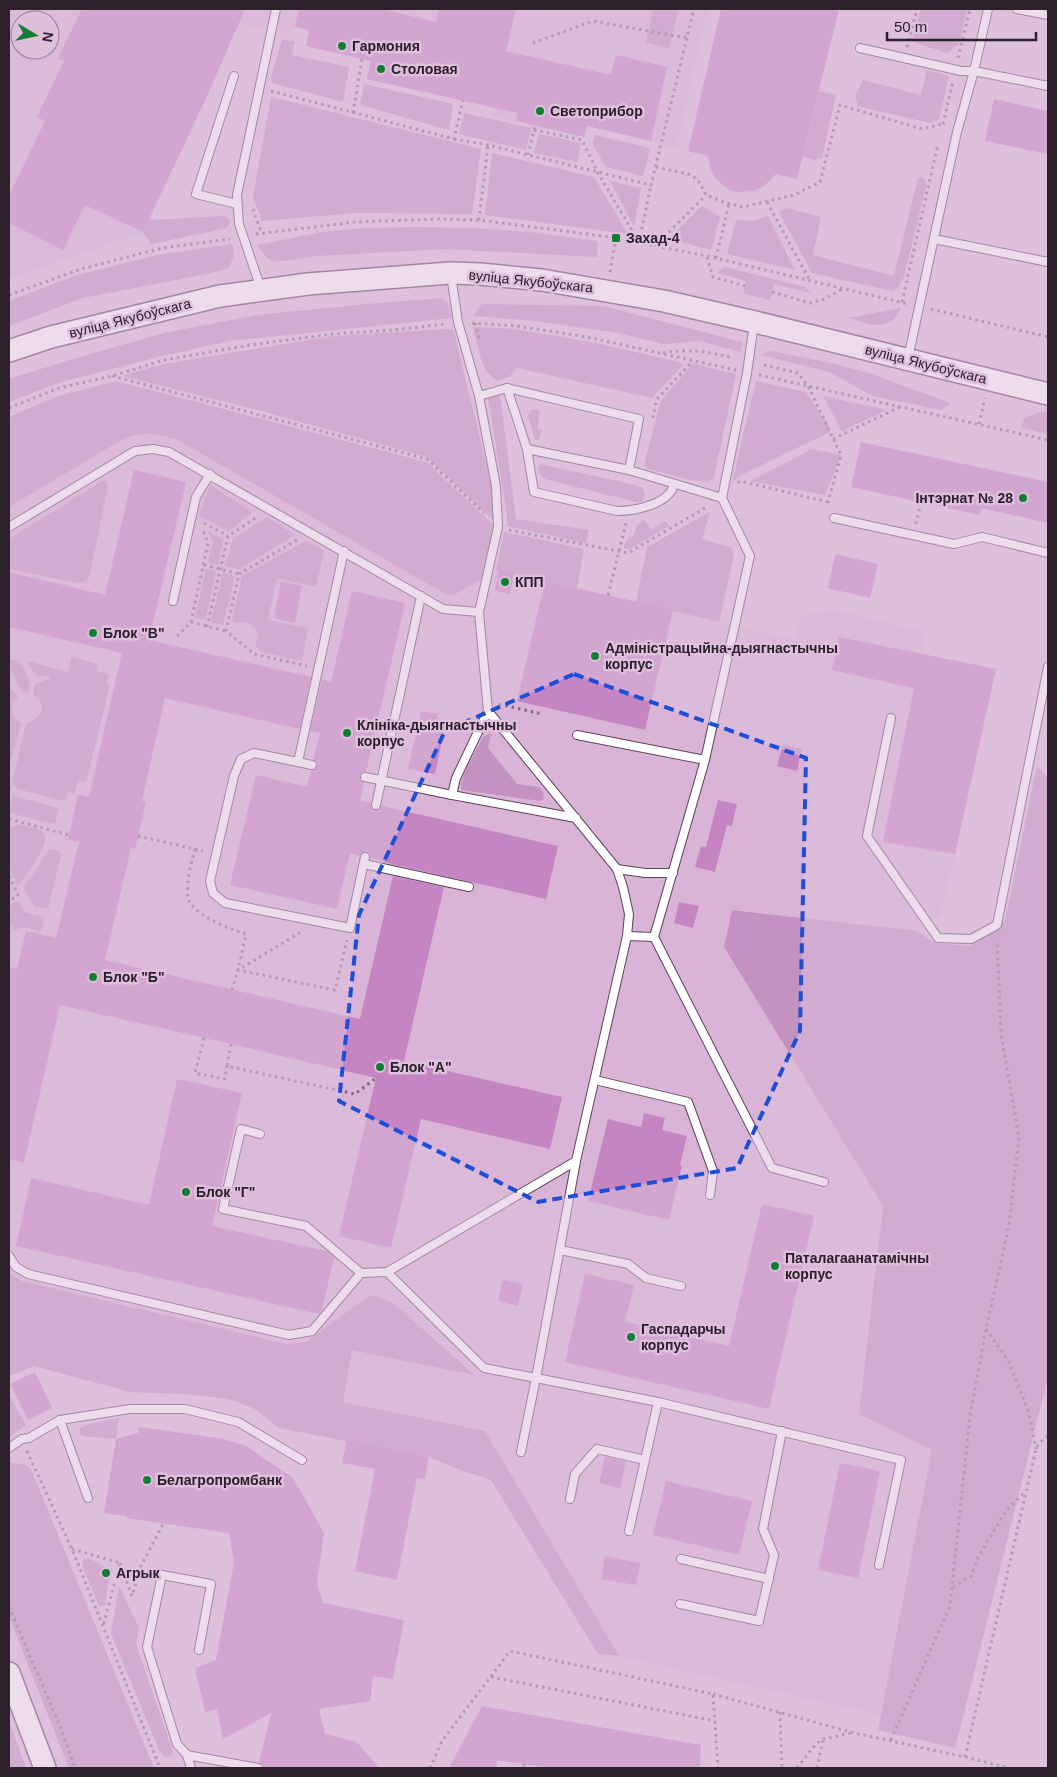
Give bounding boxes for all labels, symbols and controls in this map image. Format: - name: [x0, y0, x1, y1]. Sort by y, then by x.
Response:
- north arrow: [10, 10, 60, 60]
- scale bar: [887, 10, 1036, 42]
- text: 50 m: [894, 18, 927, 35]
- text: N: [39, 31, 57, 43]
- place label: Гармония: [352, 38, 420, 54]
- marker: Гармония: [336, 40, 348, 52]
- place label: Cтоловая: [391, 61, 458, 77]
- marker: Cтоловая: [375, 63, 387, 75]
- place label: Светоприбор: [550, 103, 643, 119]
- marker: Светоприбор: [534, 105, 546, 117]
- place label: Захад-4: [626, 230, 680, 246]
- marker: Захад-4: [610, 232, 622, 244]
- street label: вуліца Якубоўскага: [468, 267, 594, 296]
- street label: вуліца Якубоўскага: [67, 295, 193, 341]
- street label: вуліца Якубоўскага: [863, 341, 989, 387]
- place label: Інтэрнат № 28: [915, 490, 1013, 506]
- marker: Інтэрнат № 28: [1017, 492, 1029, 504]
- place label: КПП: [515, 574, 544, 590]
- marker: КПП: [499, 576, 511, 588]
- place label: Блок "В": [103, 625, 165, 641]
- marker: Блок "В": [87, 627, 99, 639]
- place label: Адміністрацыйна-дыягнастычны корпус: [605, 640, 838, 672]
- marker: Адміністрацыйна-дыягнастычны корпус: [589, 650, 601, 662]
- place label: Клініка-дыягнастычны корпус: [357, 717, 516, 749]
- marker: Клініка-дыягнастычны корпус: [341, 727, 353, 739]
- place label: Блок "Б": [103, 969, 165, 985]
- marker: Блок "Б": [87, 971, 99, 983]
- place label: Блок "А": [390, 1059, 452, 1075]
- marker: Блок "А": [374, 1061, 386, 1073]
- place label: Блок "Г": [196, 1184, 255, 1200]
- marker: Блок "Г": [180, 1186, 192, 1198]
- place label: Паталагаанатамічны корпус: [785, 1250, 929, 1282]
- marker: Паталагаанатамічны корпус: [769, 1260, 781, 1272]
- place label: Гаспадарчы корпус: [641, 1321, 726, 1353]
- marker: Гаспадарчы корпус: [625, 1331, 637, 1343]
- place label: Белагропромбанк: [157, 1472, 283, 1488]
- marker: Белагропромбанк: [141, 1474, 153, 1486]
- place label: Агрык: [116, 1565, 160, 1581]
- marker: Агрык: [100, 1567, 112, 1579]

